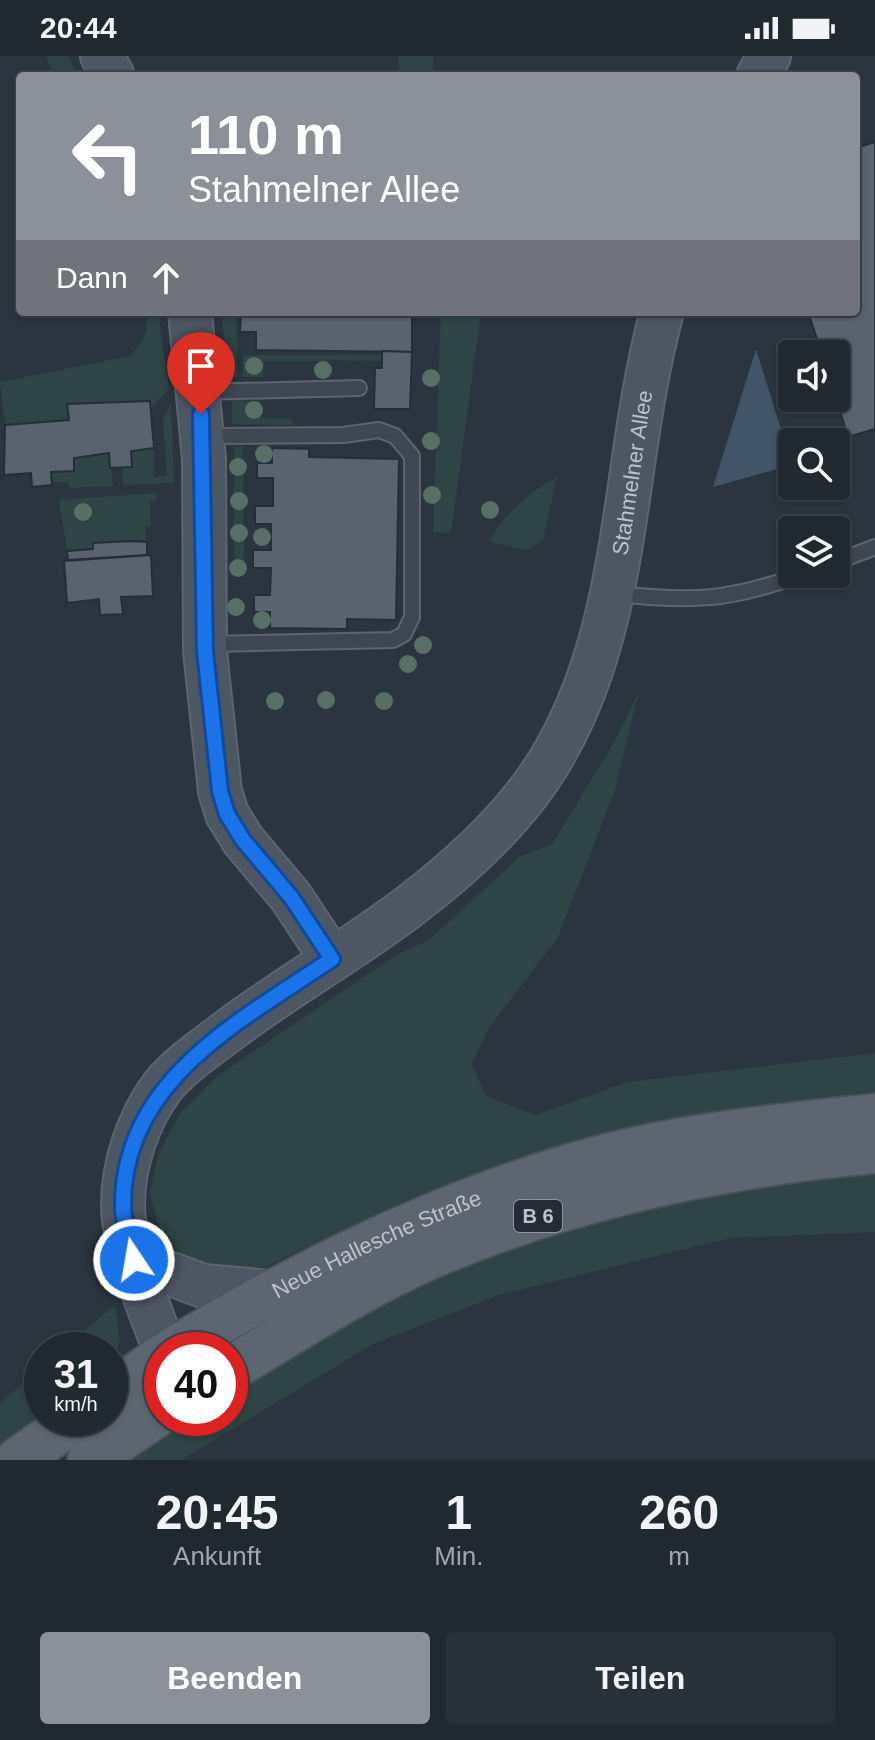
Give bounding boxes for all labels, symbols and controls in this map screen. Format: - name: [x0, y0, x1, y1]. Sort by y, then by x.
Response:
- text: 20:44: [40, 11, 117, 44]
- text: 110 m: [188, 103, 344, 166]
- icon: left: [56, 104, 160, 208]
- text: Stahmelner Allee: [188, 169, 460, 210]
- icon: ahead: [144, 256, 188, 300]
- text: Dann: [56, 261, 128, 294]
- pin: [167, 332, 235, 414]
- map controls: [778, 340, 850, 588]
- button: sound: [778, 340, 850, 412]
- icon: arrive: [179, 344, 223, 388]
- street label: Stahmelner Allee: [607, 388, 657, 557]
- button: search: [778, 428, 850, 500]
- button: layers: [778, 516, 850, 588]
- street label: Neue Hallesche Straße: [268, 1185, 485, 1303]
- road number: B 6: [514, 1200, 562, 1232]
- position arrow: [92, 1218, 176, 1302]
- speed limit sign: 40: [144, 1332, 248, 1436]
- text: 31: [54, 1352, 98, 1396]
- text: km/h: [54, 1393, 98, 1415]
- text: 20:45: [156, 1486, 279, 1539]
- text: 1: [445, 1486, 472, 1539]
- text: 260: [639, 1486, 719, 1539]
- text: Ankunft: [173, 1541, 261, 1571]
- text: Min.: [434, 1541, 483, 1571]
- text: m: [668, 1541, 690, 1571]
- button: Beenden: [40, 1632, 430, 1724]
- button: Teilen: [446, 1632, 835, 1724]

